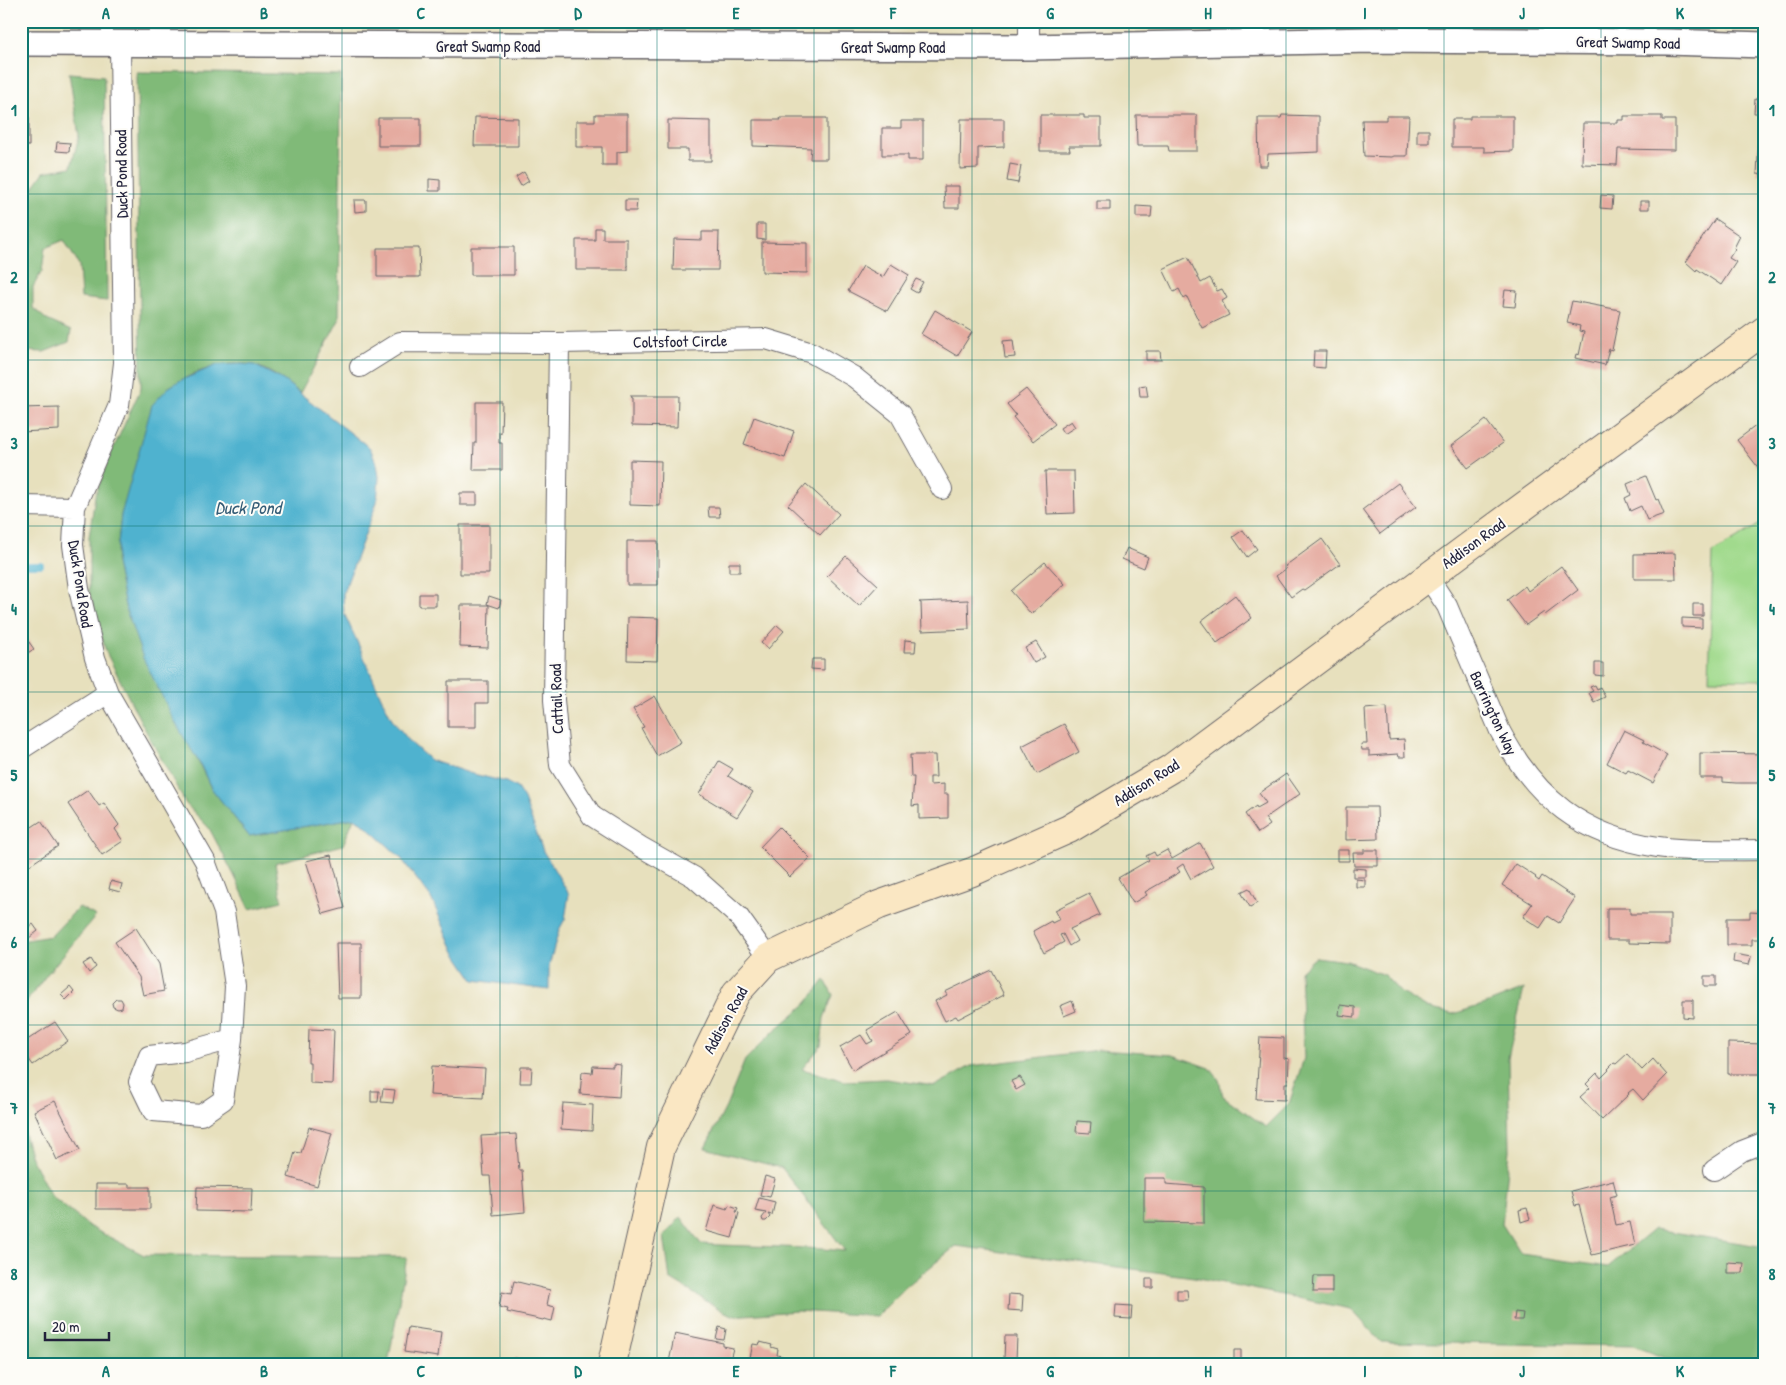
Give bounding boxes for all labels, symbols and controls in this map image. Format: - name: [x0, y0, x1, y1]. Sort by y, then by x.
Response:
- text: A: [102, 2, 110, 24]
- text: B: [260, 2, 268, 24]
- text: C: [417, 2, 426, 24]
- text: D: [574, 2, 582, 24]
- text: E: [732, 2, 740, 24]
- text: F: [889, 2, 897, 24]
- text: G: [1046, 2, 1054, 24]
- text: H: [1204, 2, 1212, 24]
- text: I: [1363, 2, 1367, 24]
- text: J: [1519, 2, 1525, 24]
- text: K: [1676, 2, 1685, 24]
- street label: Great Swamp Road: [1576, 30, 1680, 54]
- street label: Great Swamp Road: [436, 35, 540, 57]
- street label: Great Swamp Road: [841, 36, 945, 58]
- text: 1: [11, 99, 17, 121]
- text: 1: [1769, 99, 1775, 121]
- street label: Duck Pond Road: [109, 130, 133, 218]
- text: 2: [10, 266, 18, 288]
- text: 2: [1768, 266, 1776, 288]
- street label: Coltsfoot Circle: [633, 329, 728, 353]
- text: 3: [10, 432, 18, 454]
- text: 3: [1768, 432, 1776, 454]
- water label: Duck Pond: [215, 495, 284, 520]
- street label: Addison Road: [1437, 512, 1509, 574]
- street label: Duck Pond Road: [63, 539, 99, 629]
- text: 4: [11, 598, 17, 620]
- text: 4: [1769, 598, 1775, 620]
- street label: Cattail Road: [544, 664, 568, 734]
- street label: Barrington Way: [1465, 667, 1523, 759]
- street label: Addison Road: [1109, 753, 1183, 811]
- text: 5: [11, 764, 18, 786]
- text: 5: [1769, 764, 1776, 786]
- text: 6: [11, 931, 18, 953]
- text: 6: [1769, 931, 1776, 953]
- street label: Addison Road: [698, 982, 752, 1058]
- text: 7: [9, 1097, 18, 1119]
- text: 7: [1767, 1097, 1776, 1119]
- text: 8: [11, 1263, 18, 1285]
- text: 8: [1769, 1263, 1776, 1285]
- scale bar: [45, 1310, 109, 1342]
- text: 20 m: [52, 1316, 79, 1337]
- text: A: [102, 1360, 110, 1382]
- text: B: [260, 1360, 268, 1382]
- text: C: [417, 1360, 426, 1382]
- text: D: [574, 1360, 582, 1382]
- text: E: [732, 1360, 740, 1382]
- text: F: [889, 1360, 897, 1382]
- text: G: [1046, 1360, 1054, 1382]
- text: H: [1204, 1360, 1212, 1382]
- text: I: [1363, 1360, 1367, 1382]
- text: J: [1519, 1360, 1525, 1382]
- text: K: [1676, 1360, 1685, 1382]

